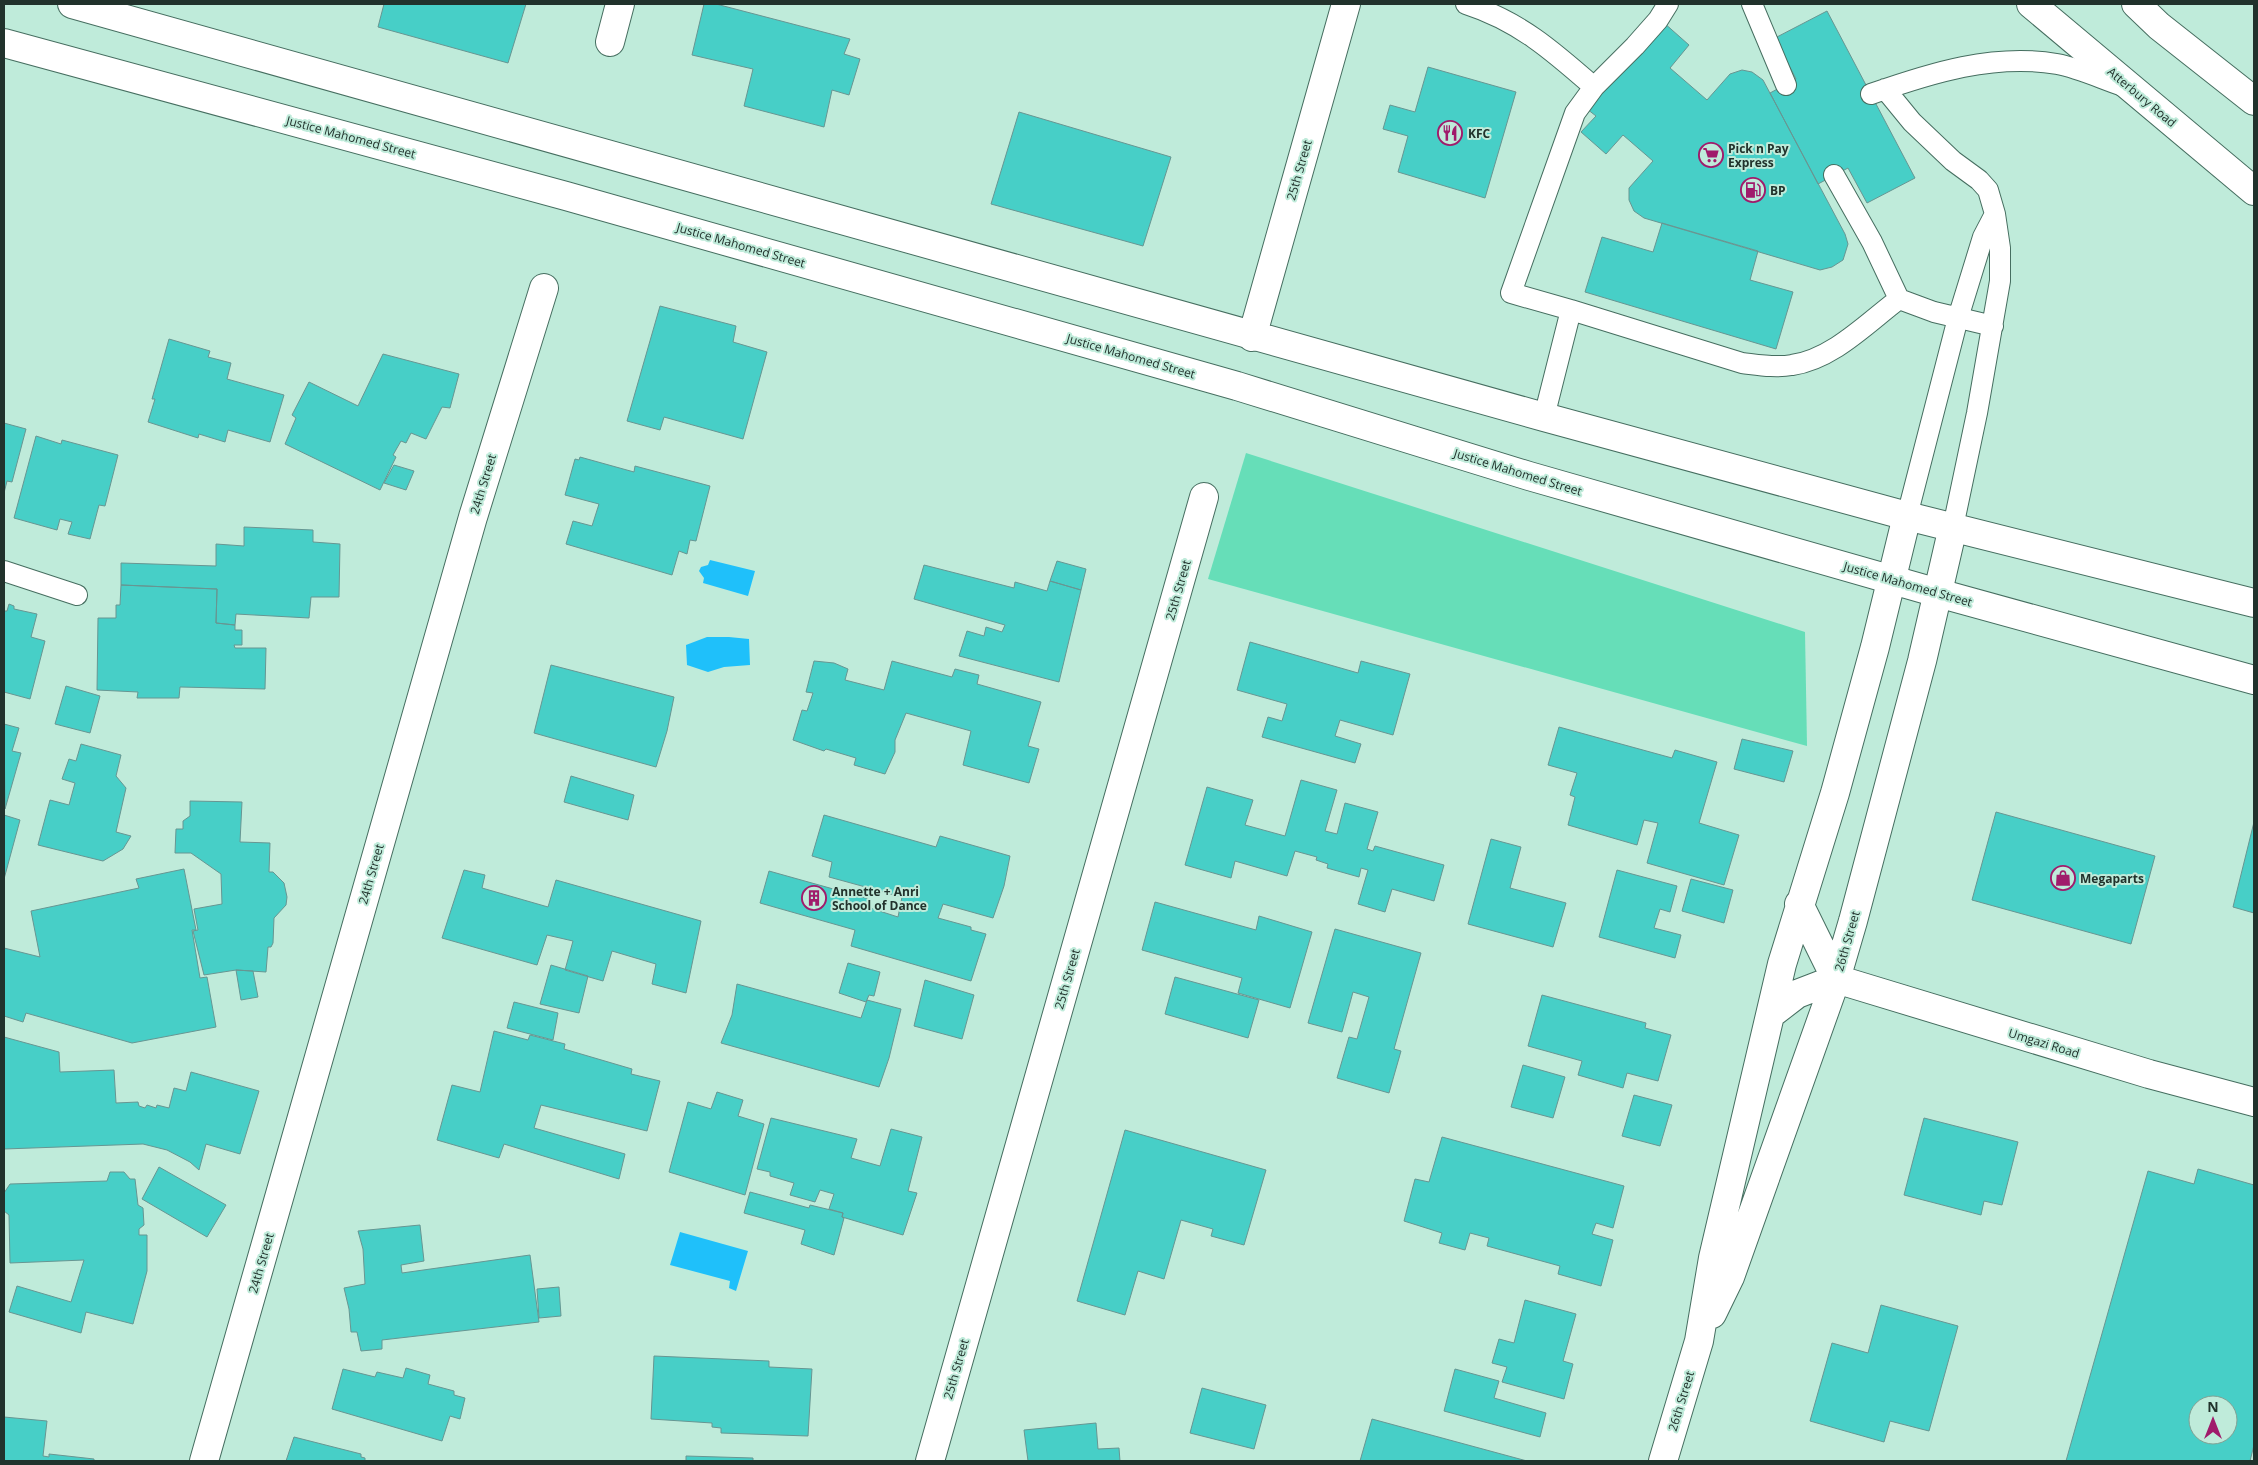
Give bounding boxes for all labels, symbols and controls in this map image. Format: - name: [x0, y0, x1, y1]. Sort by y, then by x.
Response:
- street label: Atterbury Road: [2104, 63, 2180, 131]
- street label: Justice Mahomed Street: [284, 111, 417, 162]
- restaurant icon: KFC: [1437, 120, 1463, 146]
- place label: KFC: [1468, 125, 1491, 142]
- street label: 25th Street: [1282, 138, 1316, 202]
- place label: Pick n Pay Express: [1728, 140, 1789, 171]
- supermarket icon: Pick n Pay Express: [1698, 142, 1724, 168]
- fuel station icon: BP: [1740, 177, 1766, 203]
- place label: BP: [1770, 182, 1786, 199]
- street label: Justice Mahomed Street: [674, 218, 807, 272]
- street label: Justice Mahomed Street: [1064, 329, 1197, 383]
- street label: Justice Mahomed Street: [1451, 444, 1584, 500]
- street label: 24th Street: [466, 452, 500, 516]
- street label: Justice Mahomed Street: [1841, 557, 1974, 611]
- street label: 25th Street: [1161, 558, 1195, 622]
- street label: 24th Street: [354, 842, 388, 906]
- shop icon: Megaparts: [2050, 865, 2076, 891]
- place label: Megaparts: [2080, 870, 2144, 887]
- place label: Annette + Anri School of Dance: [832, 883, 927, 914]
- building icon: Annette + Anri School of Dance: [801, 885, 827, 911]
- street label: 26th Street: [1830, 909, 1864, 973]
- street label: 25th Street: [1050, 947, 1084, 1011]
- street label: Umgazi Road: [2006, 1024, 2082, 1062]
- street label: 24th Street: [244, 1231, 278, 1295]
- street label: 25th Street: [939, 1337, 973, 1401]
- street label: 26th Street: [1664, 1369, 1698, 1433]
- north arrow: [2188, 1395, 2238, 1445]
- text: N: [2207, 1397, 2219, 1416]

